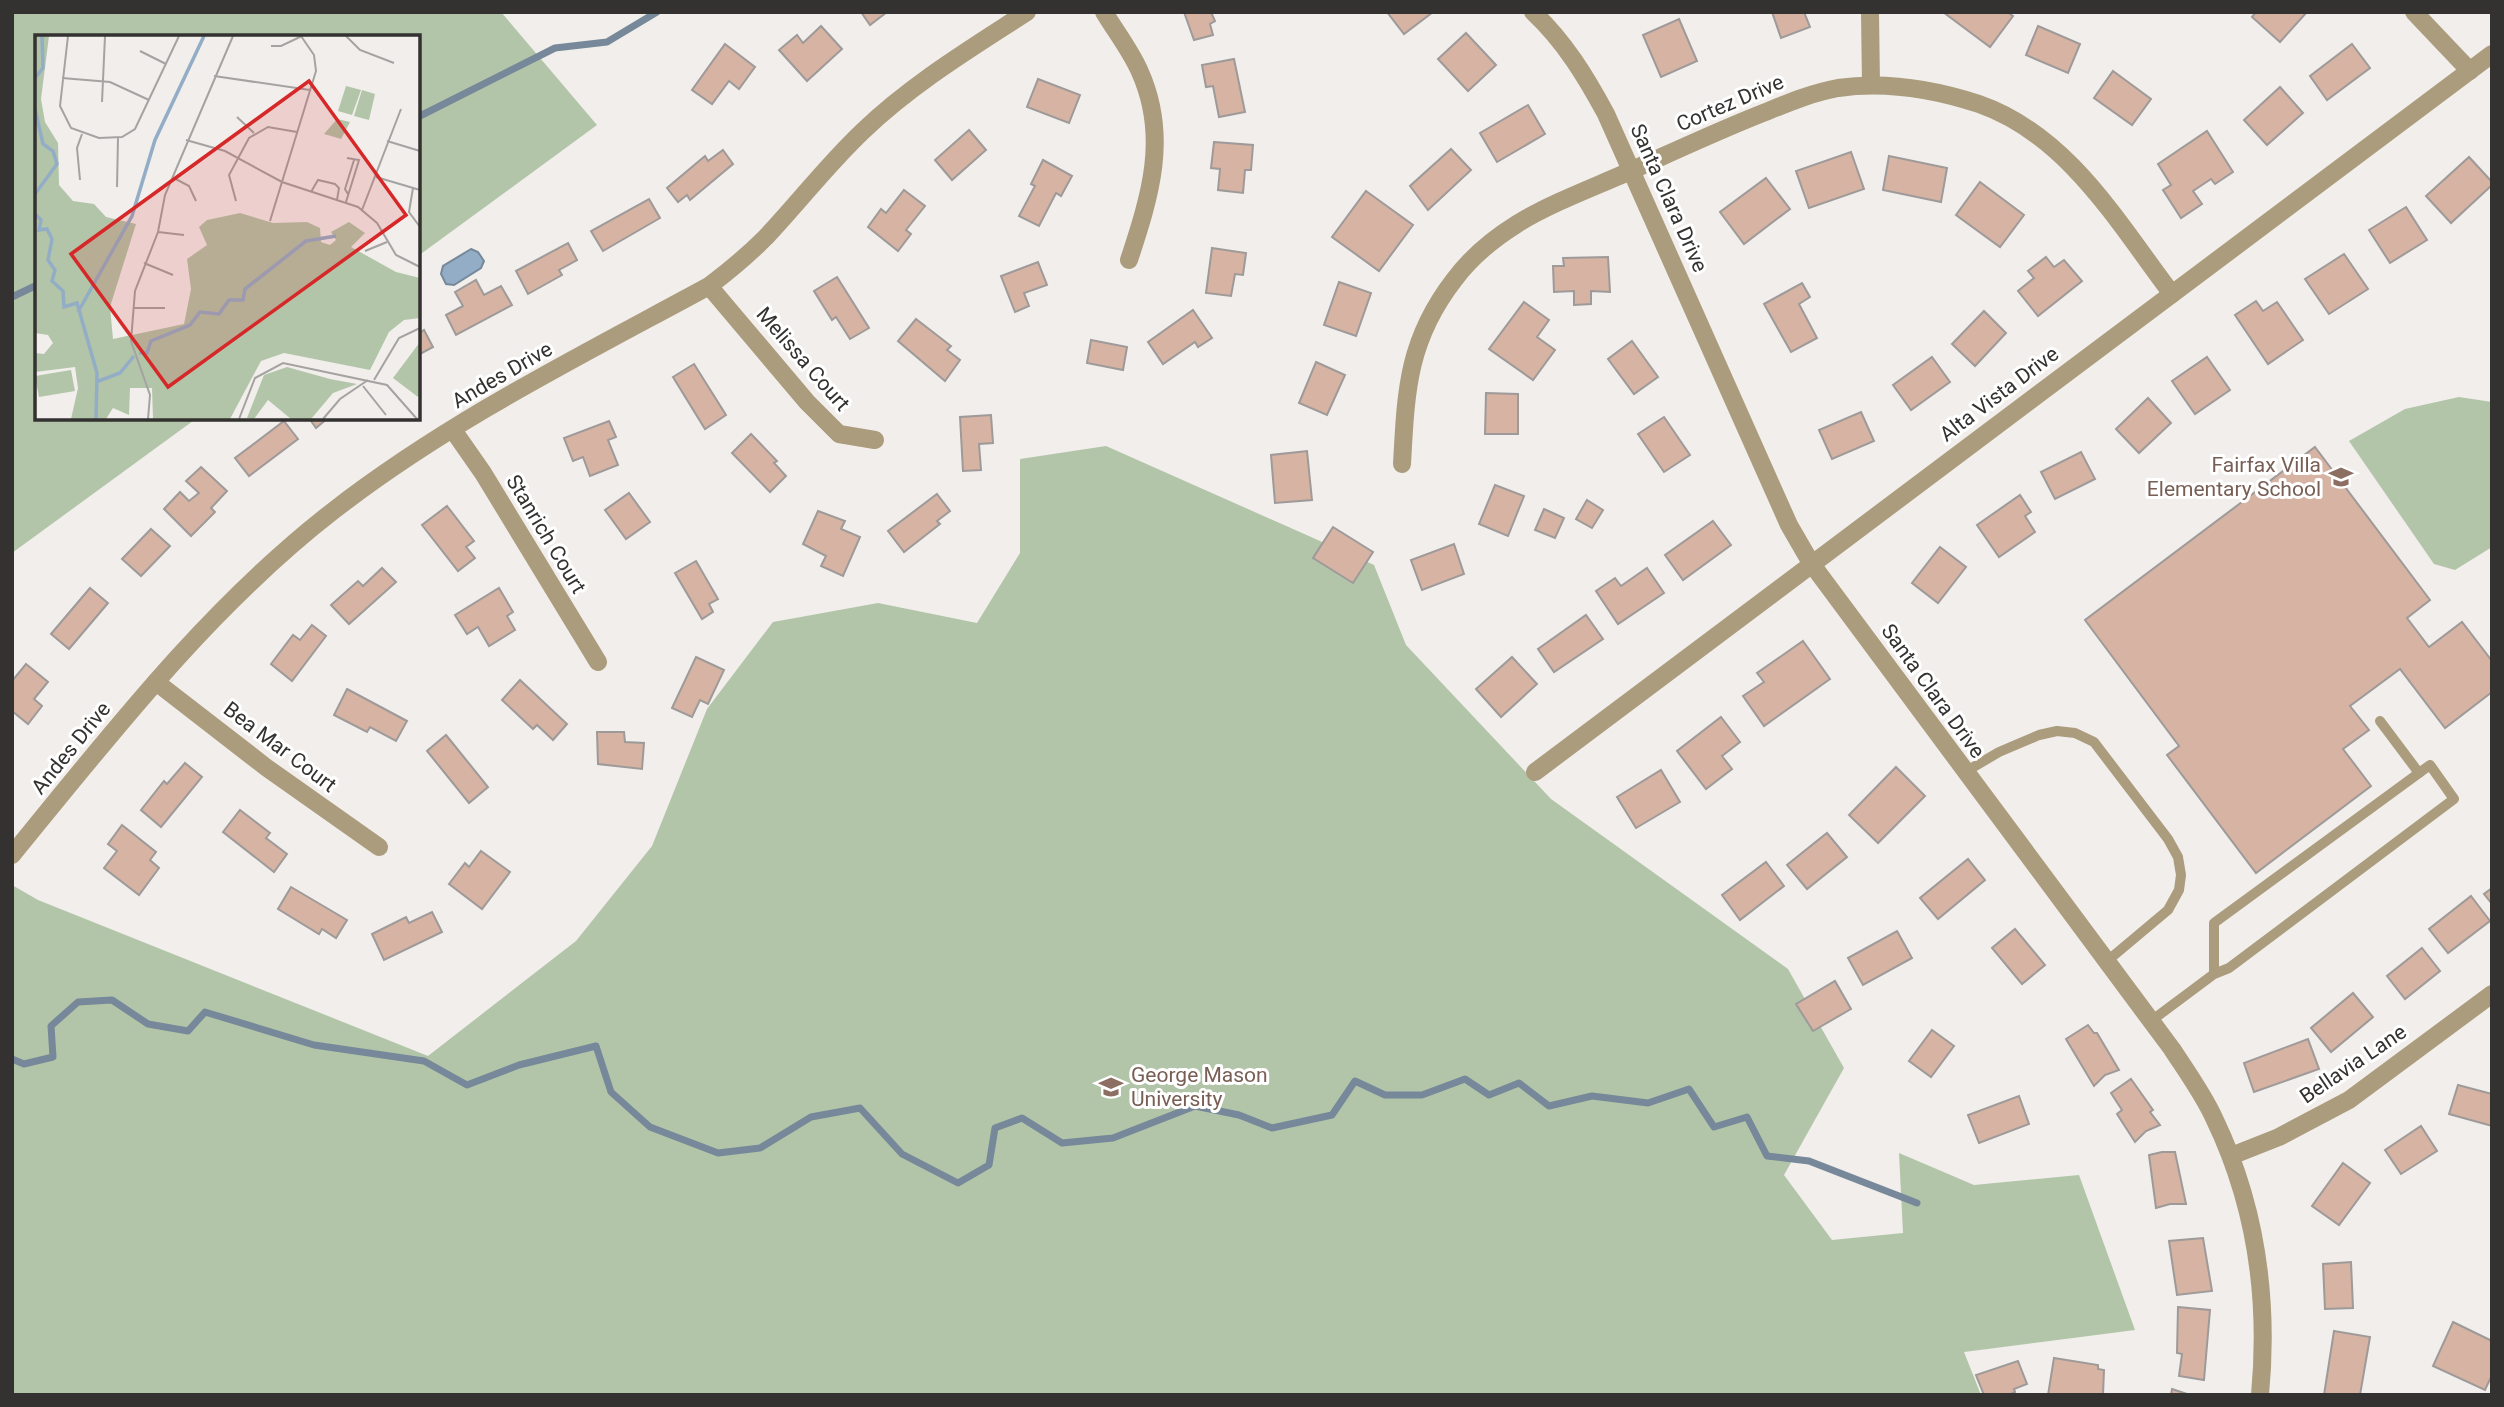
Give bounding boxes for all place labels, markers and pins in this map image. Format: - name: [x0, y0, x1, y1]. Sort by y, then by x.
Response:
- place label: Fairfax Villa Elementary School: [2147, 453, 2321, 501]
- school or university icon: Fairfax Villa Elementary School: [2327, 463, 2355, 491]
- place label: George Mason University: [1131, 1063, 1268, 1111]
- school or university icon: George Mason University: [1097, 1073, 1125, 1101]

